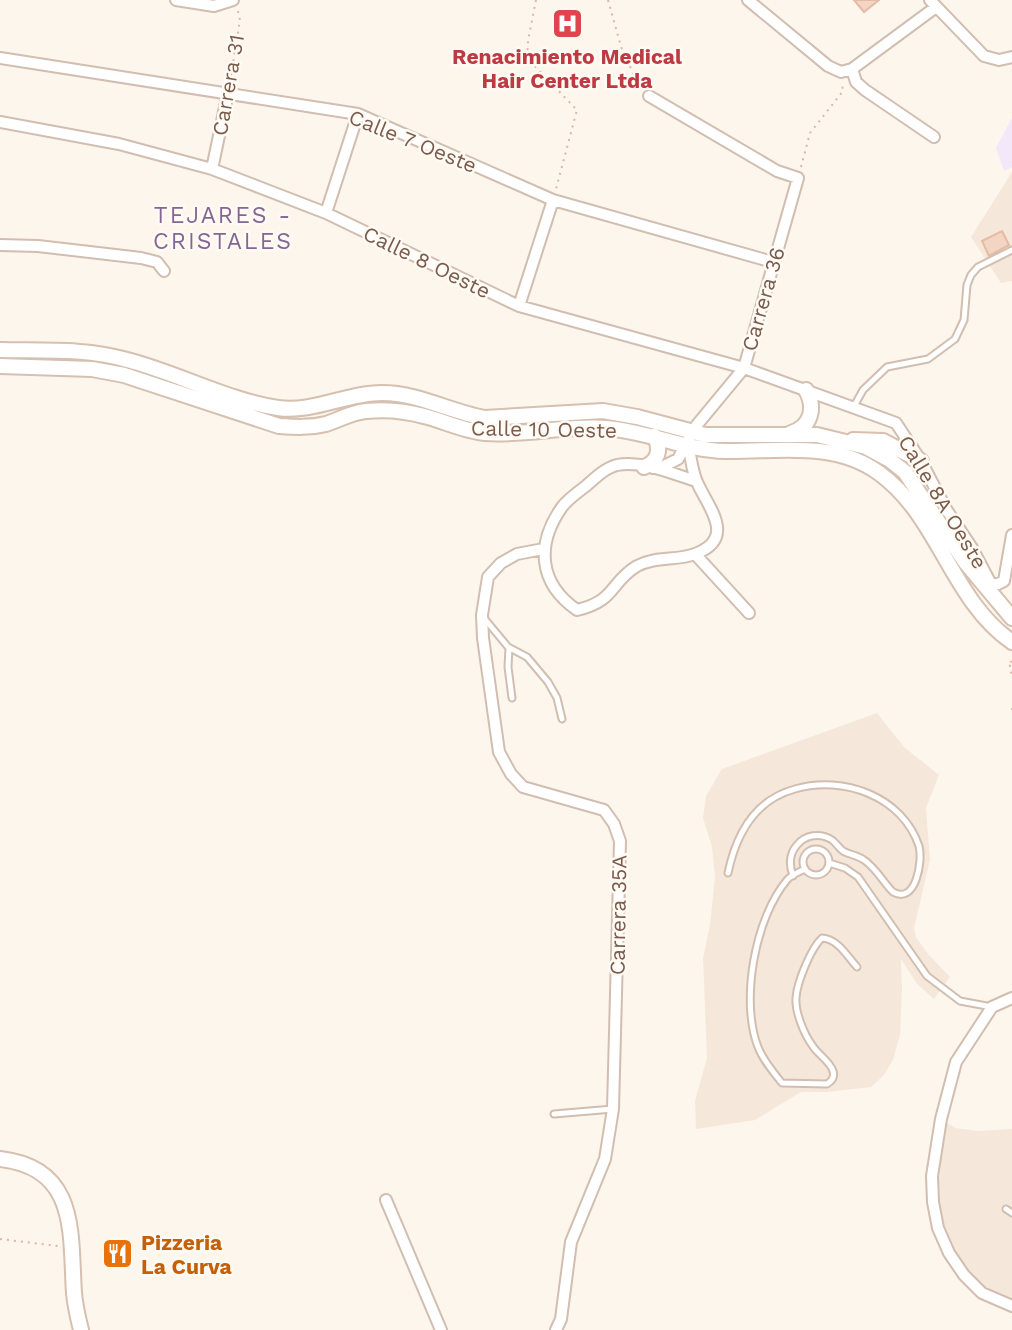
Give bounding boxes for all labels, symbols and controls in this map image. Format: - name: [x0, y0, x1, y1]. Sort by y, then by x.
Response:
- hospital icon: Renacimiento Medical Hair Center Ltda: [550, 7, 584, 41]
- street label: Carrera 31: [207, 32, 249, 138]
- place label: Renacimiento Medical Hair Center Ltda: [452, 44, 682, 93]
- street label: Calle 7 Oeste: [345, 104, 481, 178]
- district label: TEJARES - CRISTALES: [153, 202, 293, 255]
- street label: Calle 8 Oeste: [359, 220, 495, 304]
- street label: Carrera 36: [736, 244, 790, 354]
- street label: Calle 10 Oeste: [471, 415, 617, 443]
- street label: Calle 8A Oeste: [893, 431, 993, 573]
- street label: Carrera 35A: [604, 854, 632, 975]
- place label: Pizzeria La Curva: [141, 1230, 233, 1279]
- restaurant icon: Pizzeria La Curva: [101, 1237, 135, 1271]

